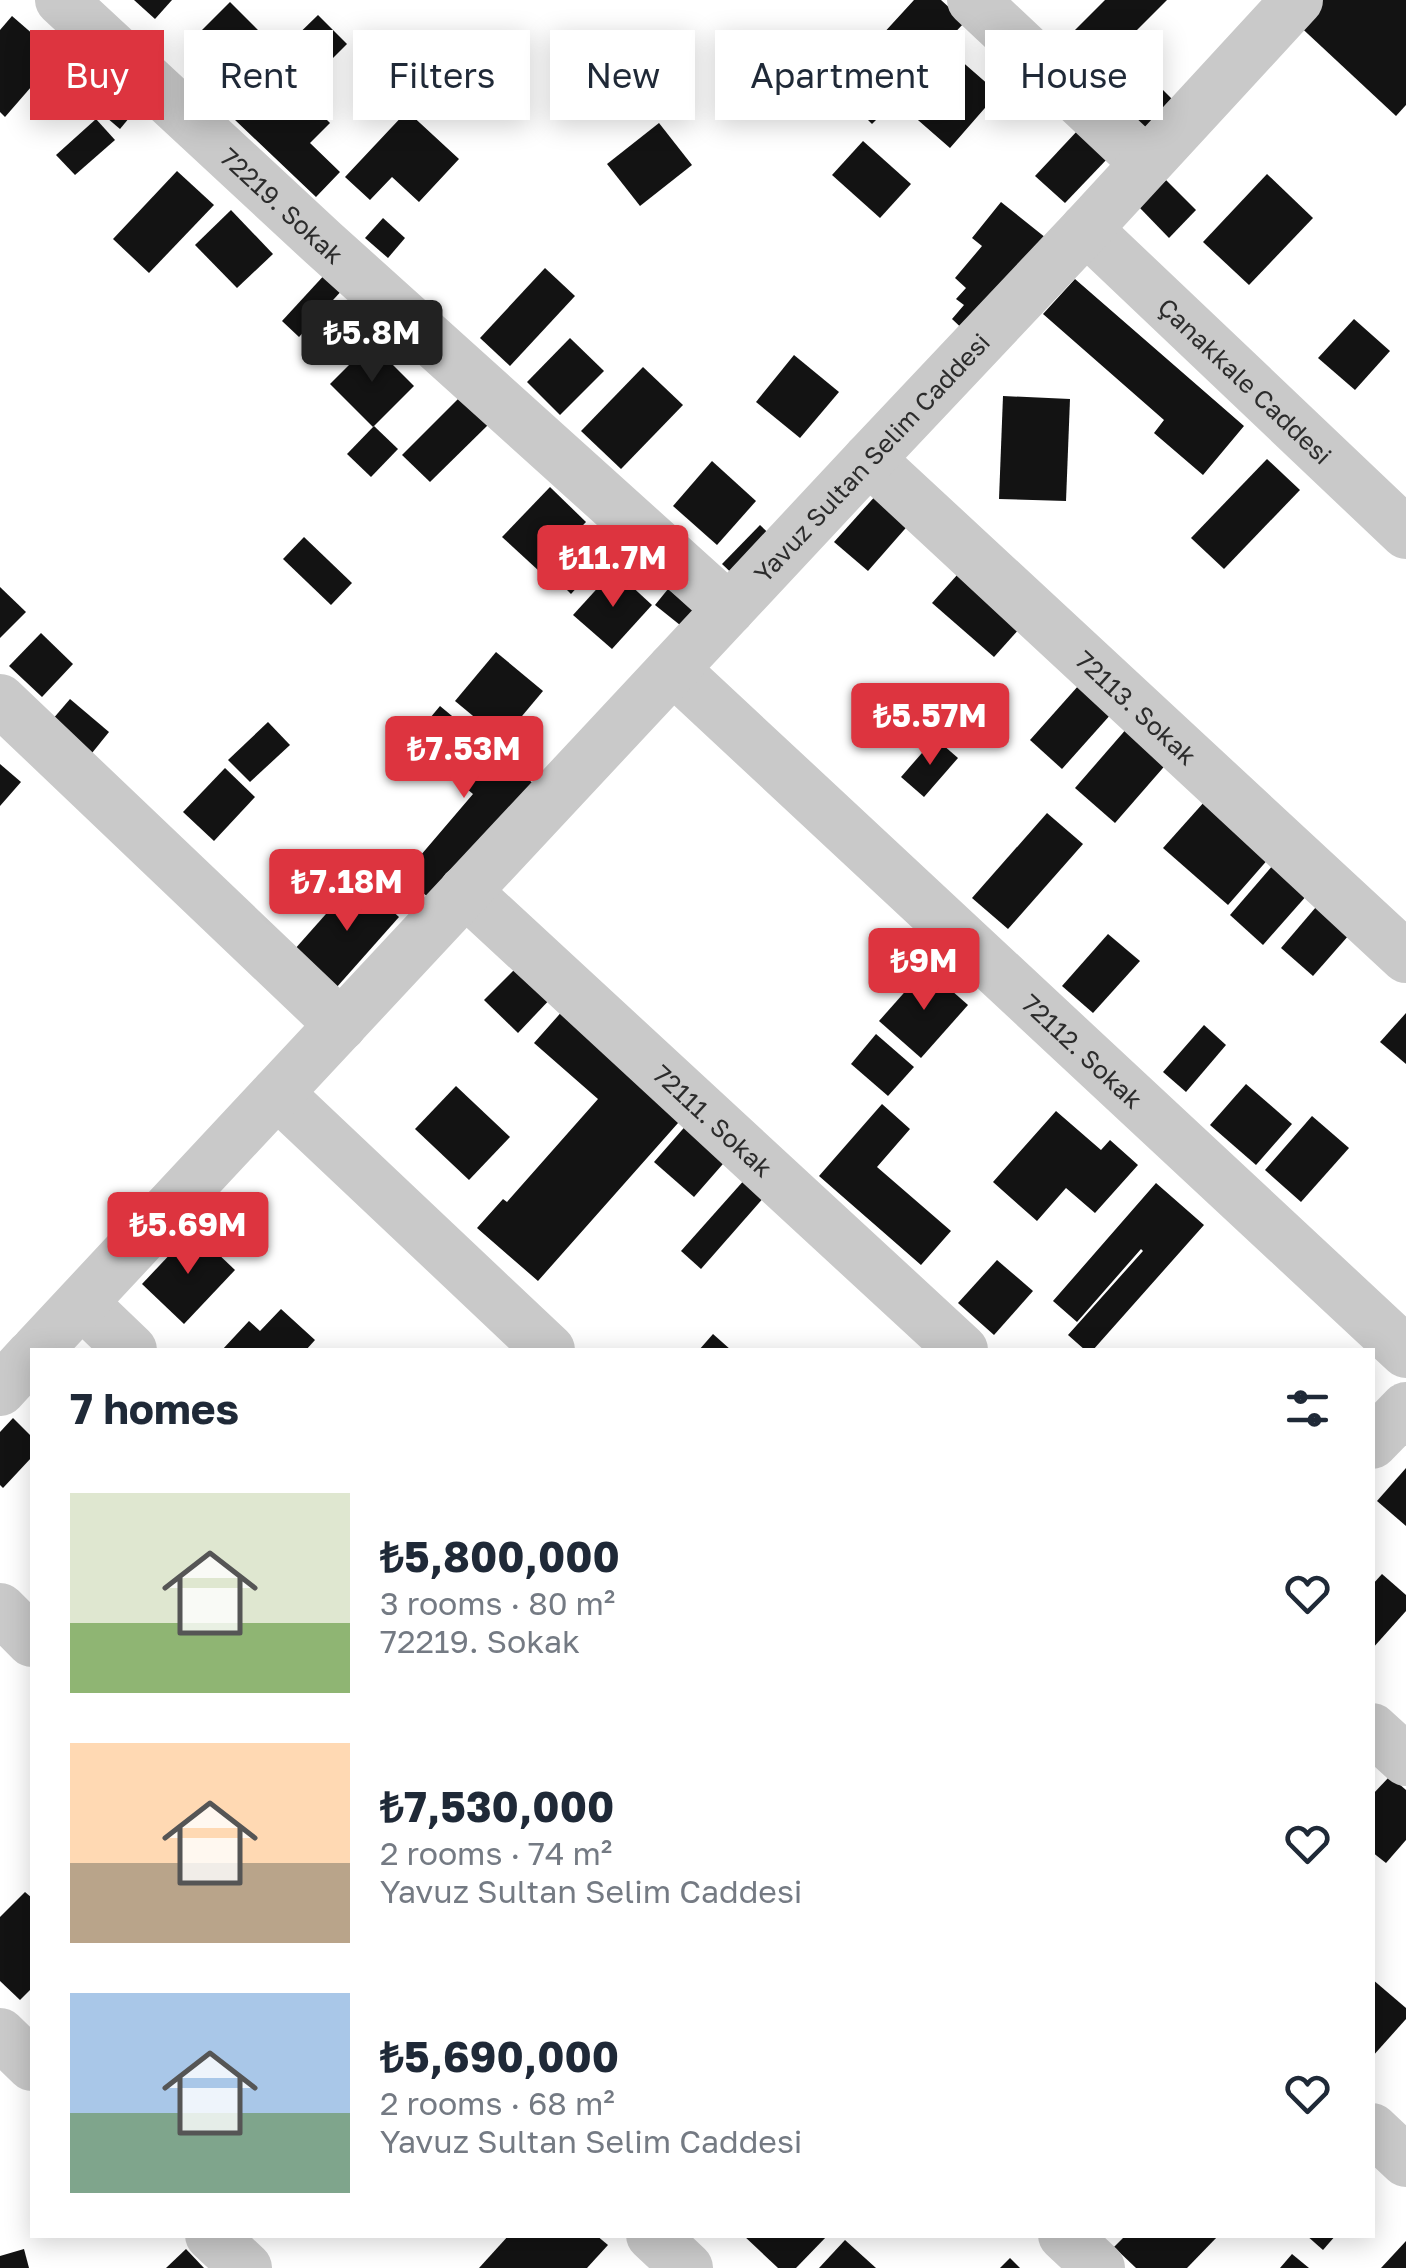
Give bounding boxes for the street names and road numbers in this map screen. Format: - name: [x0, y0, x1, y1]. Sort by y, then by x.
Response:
- street label: 72219. Sokak: [214, 141, 350, 270]
- street label: Çanakkale Caddesi: [1152, 291, 1339, 470]
- street label: Yavuz Sultan Selim Caddesi: [747, 326, 996, 588]
- street label: 72113. Sokak: [1070, 644, 1204, 771]
- street label: 72112. Sokak: [1016, 987, 1149, 1114]
- street label: 72111. Sokak: [647, 1058, 779, 1183]

